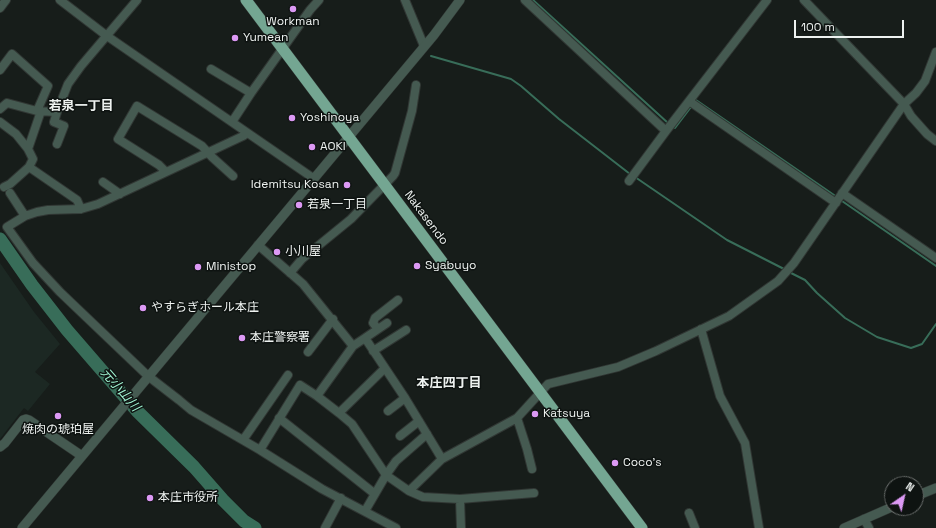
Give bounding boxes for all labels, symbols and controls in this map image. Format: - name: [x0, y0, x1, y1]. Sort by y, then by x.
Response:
- marker: Workman: [288, 4, 298, 14]
- scale bar: [796, 12, 906, 38]
- place label: Workman: [266, 15, 320, 29]
- text: 100 m: [801, 19, 835, 35]
- place label: Yumean: [243, 31, 288, 45]
- marker: Yumean: [230, 33, 240, 43]
- district label: 若泉一丁目: [49, 98, 113, 114]
- place label: Yoshinoya: [300, 111, 359, 125]
- marker: Yoshinoya: [287, 113, 297, 123]
- place label: AOKI: [320, 140, 346, 154]
- marker: AOKI: [307, 142, 317, 152]
- place label: Idemitsu Kosan: [251, 178, 339, 192]
- marker: Idemitsu Kosan: [342, 180, 352, 190]
- street label: Nakasendo: [401, 188, 451, 248]
- place label: 若泉一丁目: [307, 198, 367, 212]
- marker: 若泉一丁目: [294, 200, 304, 210]
- place label: 小川屋: [285, 245, 321, 259]
- marker: 小川屋: [272, 247, 282, 257]
- place label: Syabuyo: [425, 259, 476, 273]
- place label: Ministop: [206, 260, 256, 274]
- marker: Syabuyo: [412, 261, 422, 271]
- marker: Ministop: [193, 262, 203, 272]
- place label: やすらぎホール本庄: [151, 301, 259, 315]
- marker: やすらぎホール本庄: [138, 303, 148, 313]
- place label: 本庄警察署: [250, 331, 310, 345]
- marker: 本庄警察署: [237, 333, 247, 343]
- water label: 元小山川: [97, 365, 143, 415]
- district label: 本庄四丁目: [417, 375, 481, 391]
- place label: Katsuya: [543, 407, 590, 421]
- marker: Katsuya: [530, 409, 540, 419]
- marker: 焼肉の琥珀屋: [53, 411, 63, 421]
- place label: 焼肉の琥珀屋: [22, 423, 94, 437]
- place label: Coco's: [623, 456, 662, 470]
- marker: Coco's: [610, 458, 620, 468]
- north arrow: [884, 476, 924, 516]
- text: N: [903, 479, 917, 495]
- place label: 本庄市役所: [158, 491, 218, 505]
- marker: 本庄市役所: [145, 493, 155, 503]

